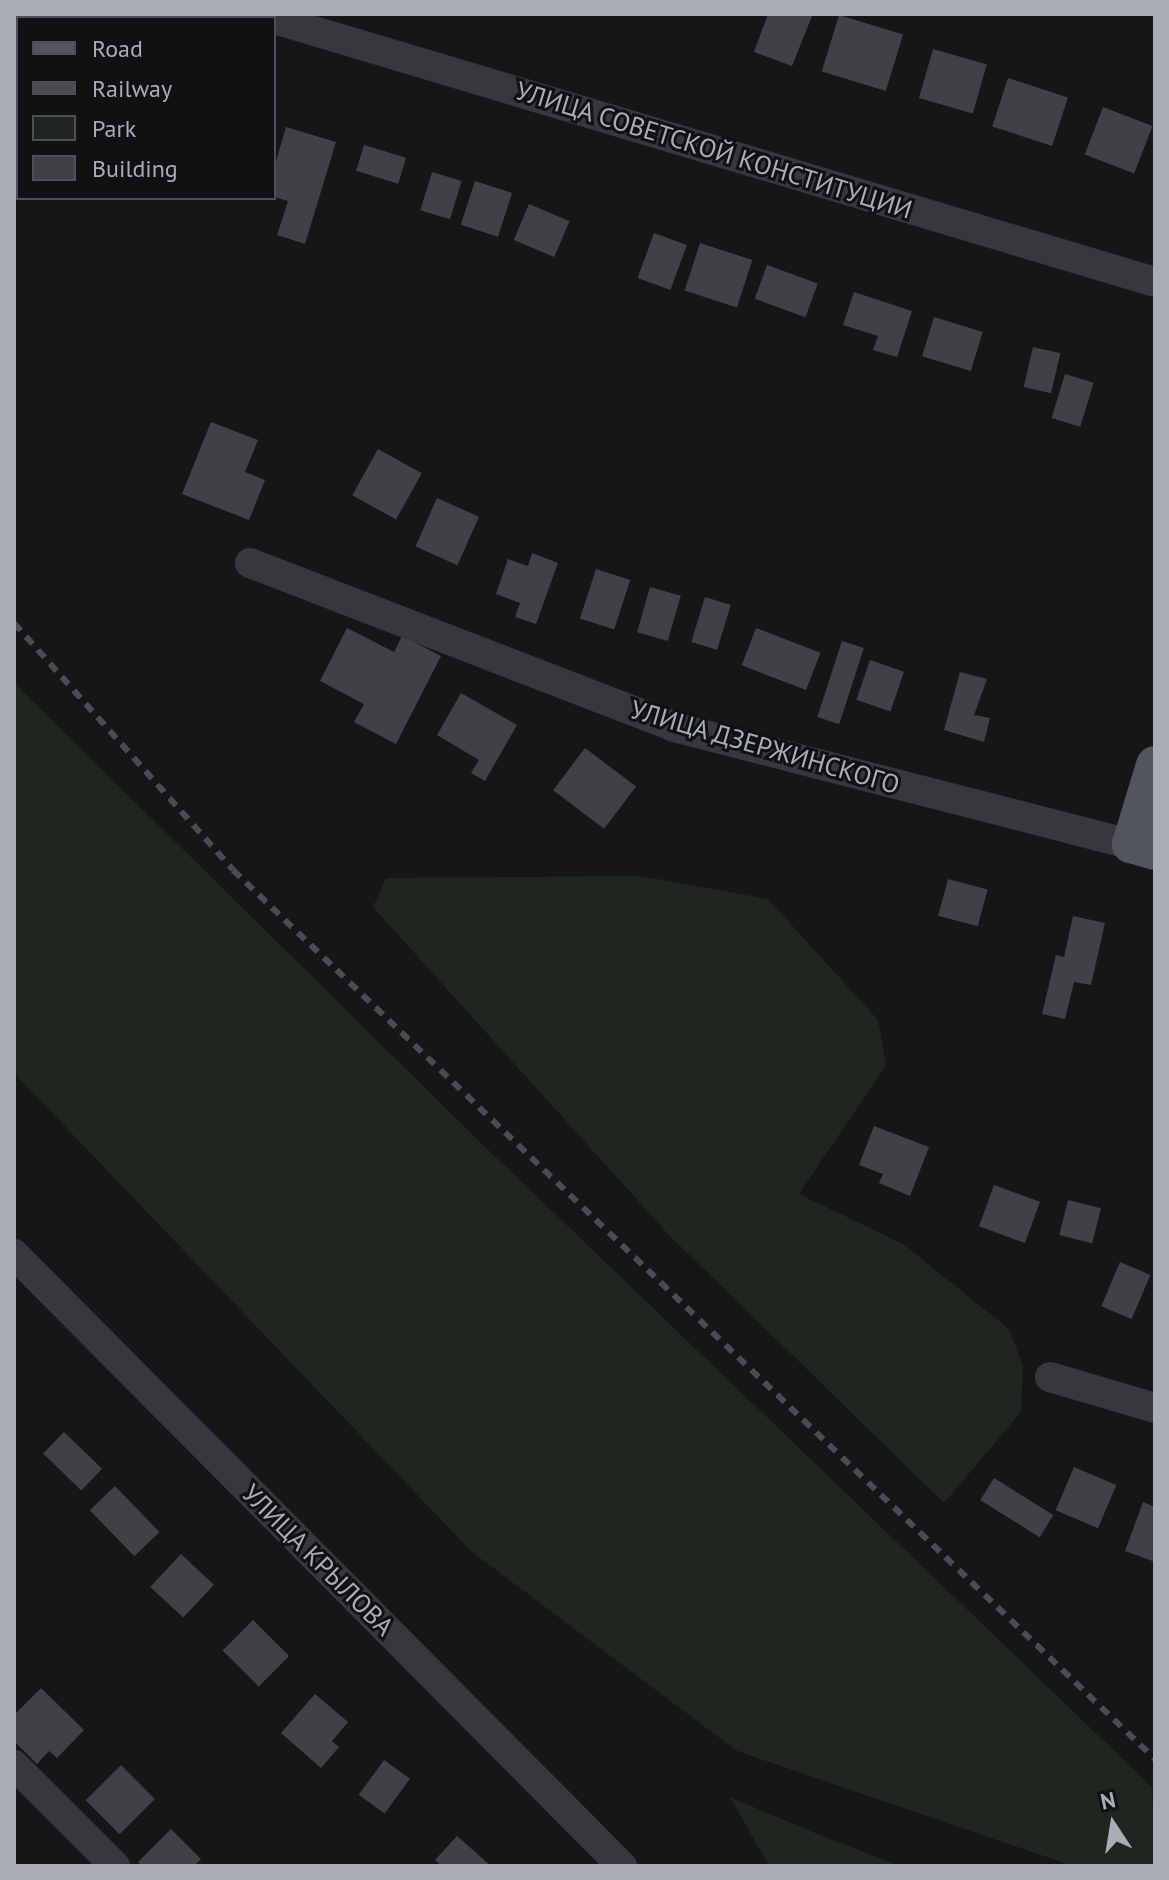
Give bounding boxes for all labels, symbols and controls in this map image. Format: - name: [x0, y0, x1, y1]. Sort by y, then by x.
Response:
- legend: [16, 16, 276, 200]
- text: Road: [92, 33, 143, 64]
- text: Railway: [92, 73, 172, 104]
- street label: УЛИЦА СОВЕТСКОЙ КОНСТИТУЦИИ: [512, 75, 916, 225]
- text: Park: [92, 113, 136, 144]
- text: Building: [92, 153, 178, 184]
- street label: УЛИЦА ДЗЕРЖИНСКОГО: [626, 693, 904, 801]
- street label: УЛИЦА КРЫЛОВА: [235, 1477, 401, 1643]
- north arrow: [1073, 1784, 1153, 1864]
- text: N: [1098, 1785, 1118, 1816]

